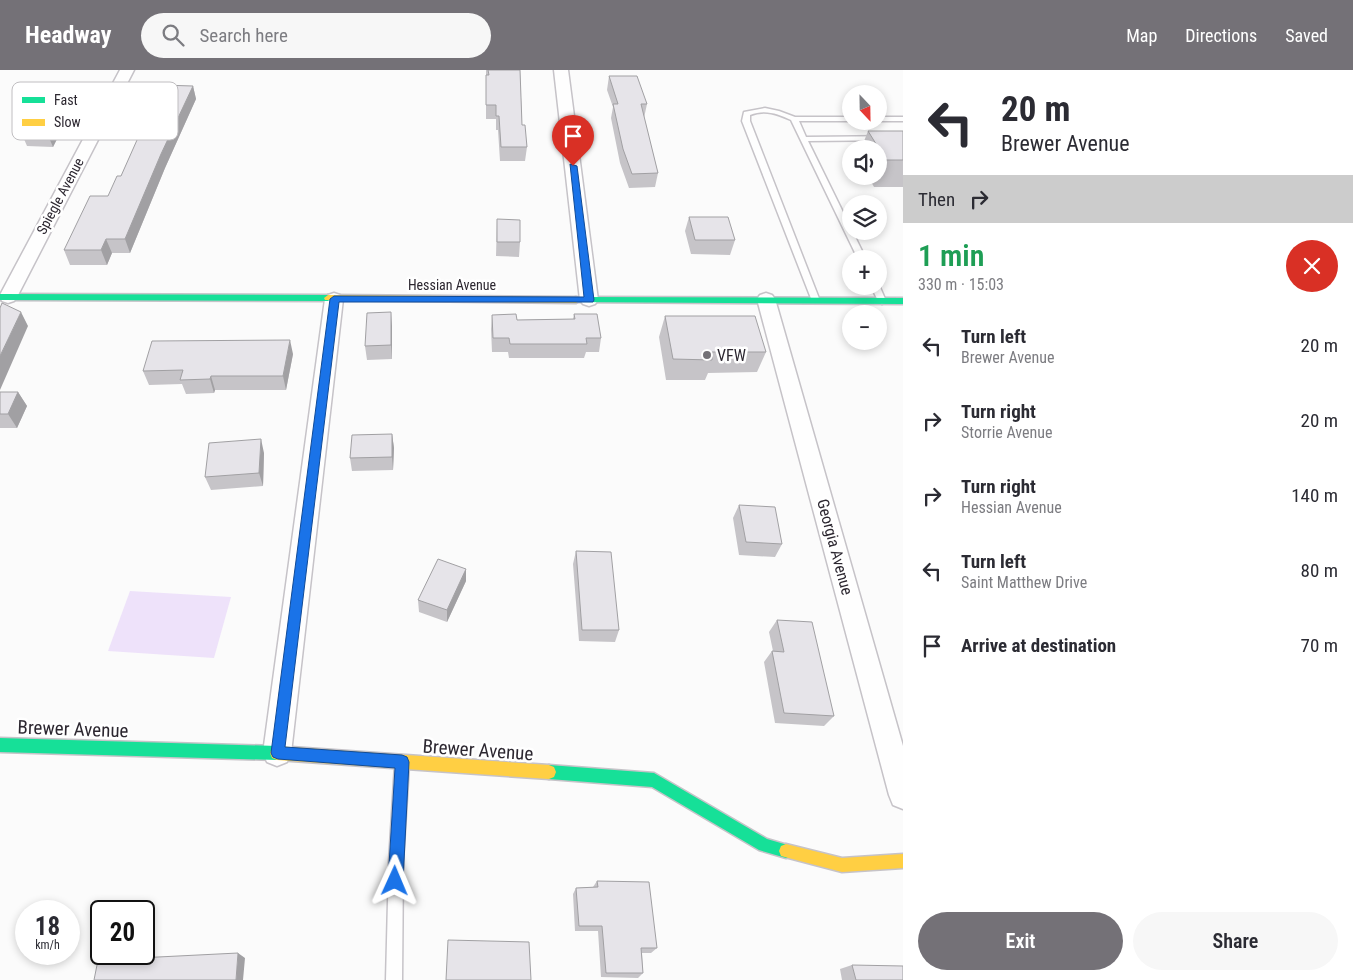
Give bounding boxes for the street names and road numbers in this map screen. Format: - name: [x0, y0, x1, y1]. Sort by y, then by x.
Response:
- street label: Spiegle Avenue: [33, 155, 87, 237]
- street label: Hessian Avenue: [408, 277, 497, 293]
- street label: Georgia Avenue: [813, 497, 857, 597]
- street label: Brewer Avenue: [17, 716, 129, 742]
- street label: Brewer Avenue: [422, 735, 534, 765]

